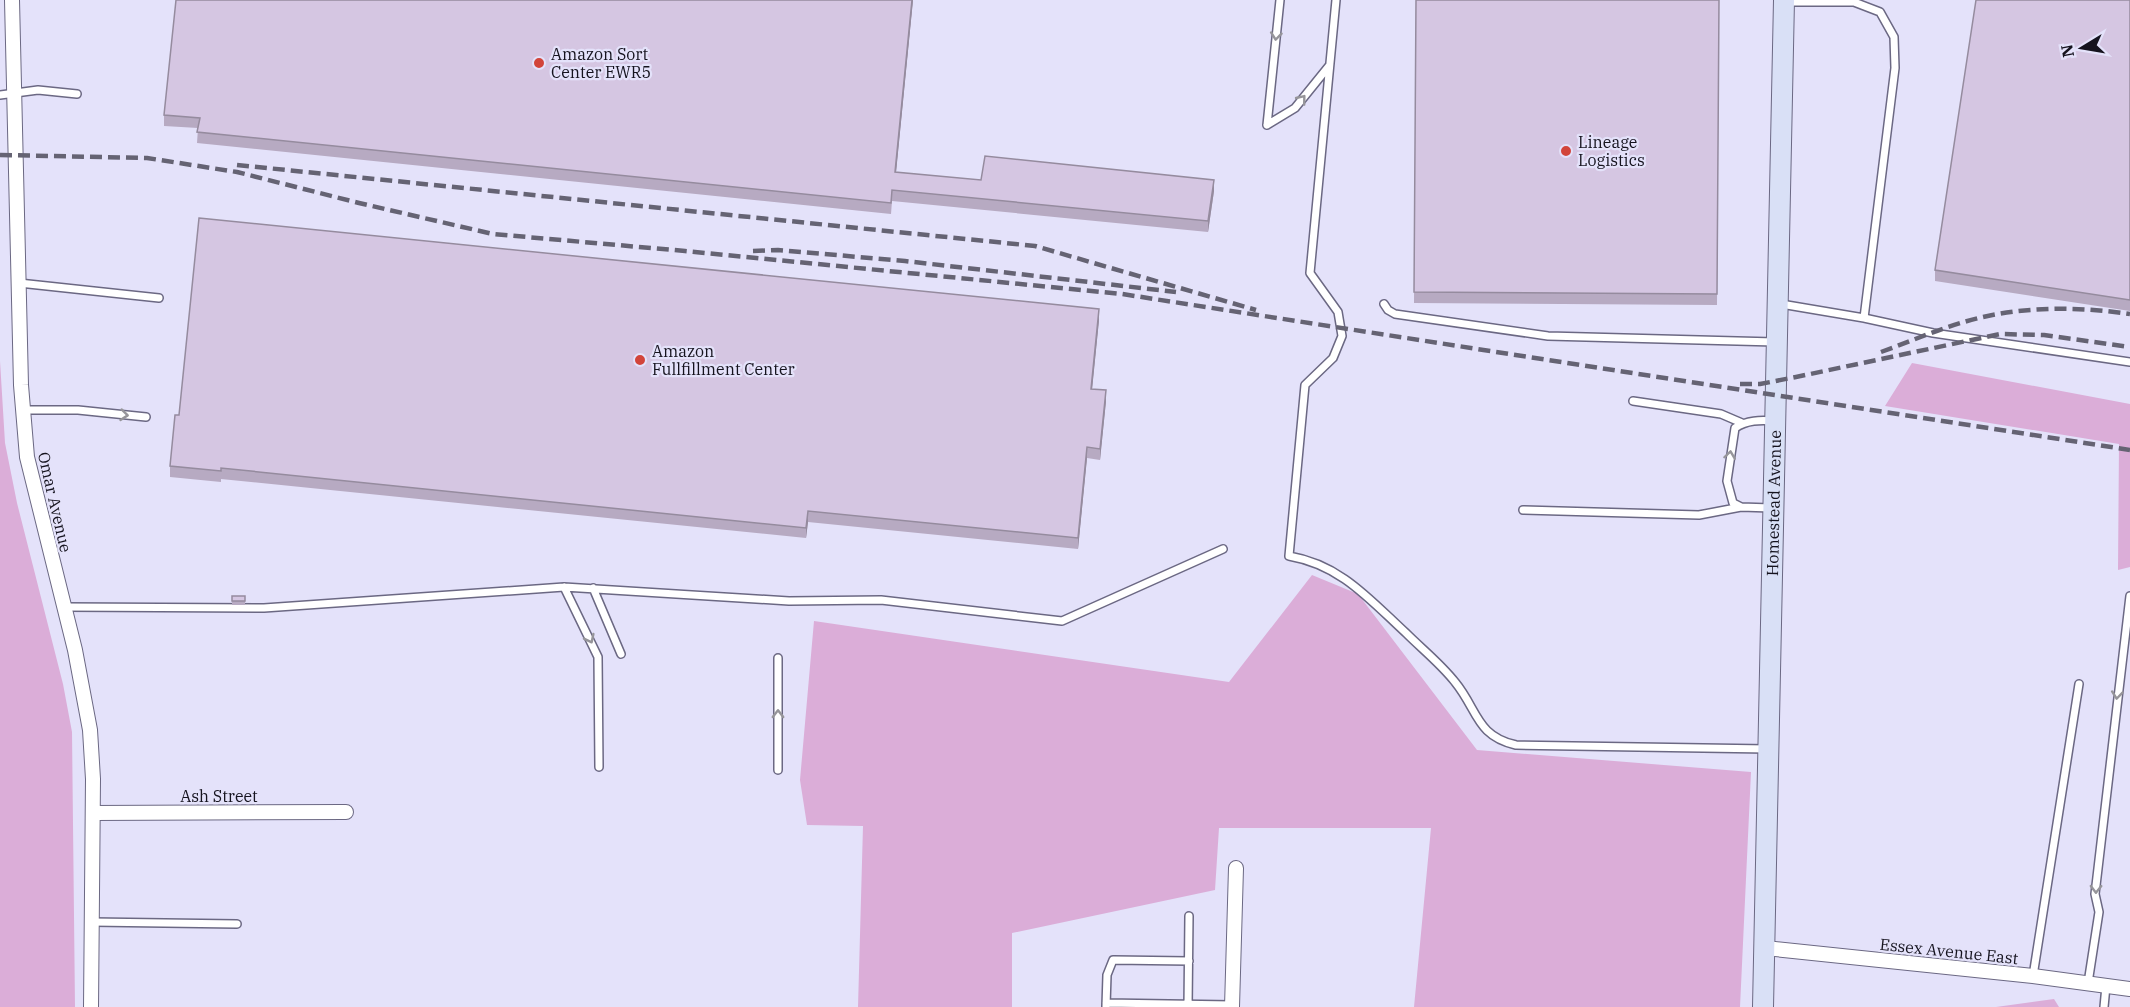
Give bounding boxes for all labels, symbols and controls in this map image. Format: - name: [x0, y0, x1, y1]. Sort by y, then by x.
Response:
- north arrow: [2052, 18, 2112, 78]
- one-way arrow: [1270, 32, 1283, 41]
- text: N: [2056, 43, 2078, 59]
- place label: Amazon Sort Center EWR5: [551, 44, 651, 82]
- marker: Amazon Sort Center EWR5: [532, 56, 546, 70]
- one-way arrow: [1295, 95, 1306, 106]
- place label: Lineage Logistics: [1578, 132, 1645, 170]
- marker: Lineage Logistics: [1559, 144, 1573, 158]
- place label: Amazon Fullfillment Center: [652, 341, 795, 379]
- marker: Amazon Fullfillment Center: [633, 353, 647, 367]
- one-way arrow: [119, 408, 128, 421]
- street label: Homestead Avenue: [1762, 430, 1785, 576]
- street label: Omar Avenue: [34, 450, 76, 554]
- one-way arrow: [1723, 450, 1735, 459]
- one-way arrow: [582, 633, 594, 644]
- one-way arrow: [2111, 691, 2124, 700]
- one-way arrow: [772, 709, 784, 718]
- street label: Ash Street: [180, 786, 258, 806]
- one-way arrow: [2090, 884, 2102, 893]
- street label: Essex Avenue East: [1879, 934, 2020, 968]

